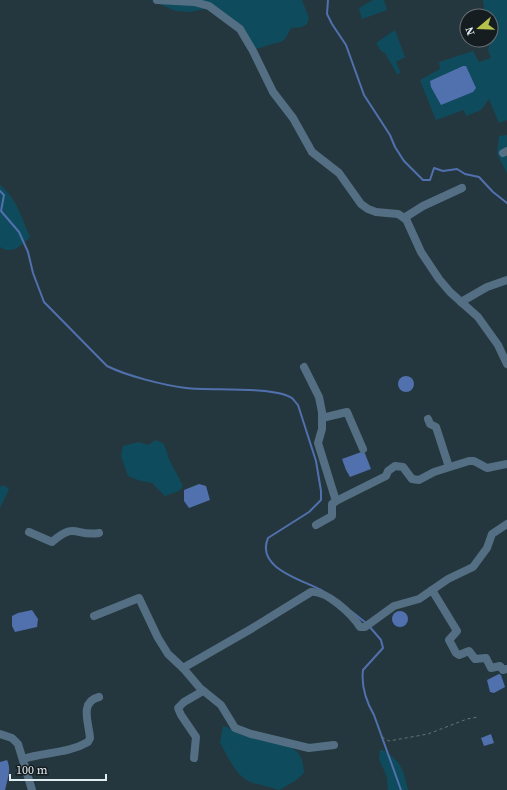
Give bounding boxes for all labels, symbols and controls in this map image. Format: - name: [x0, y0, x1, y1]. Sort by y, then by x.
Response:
- north arrow: [459, 8, 499, 48]
- text: N: [462, 25, 478, 37]
- scale bar: [10, 756, 106, 782]
- text: 100 m: [16, 762, 48, 778]

